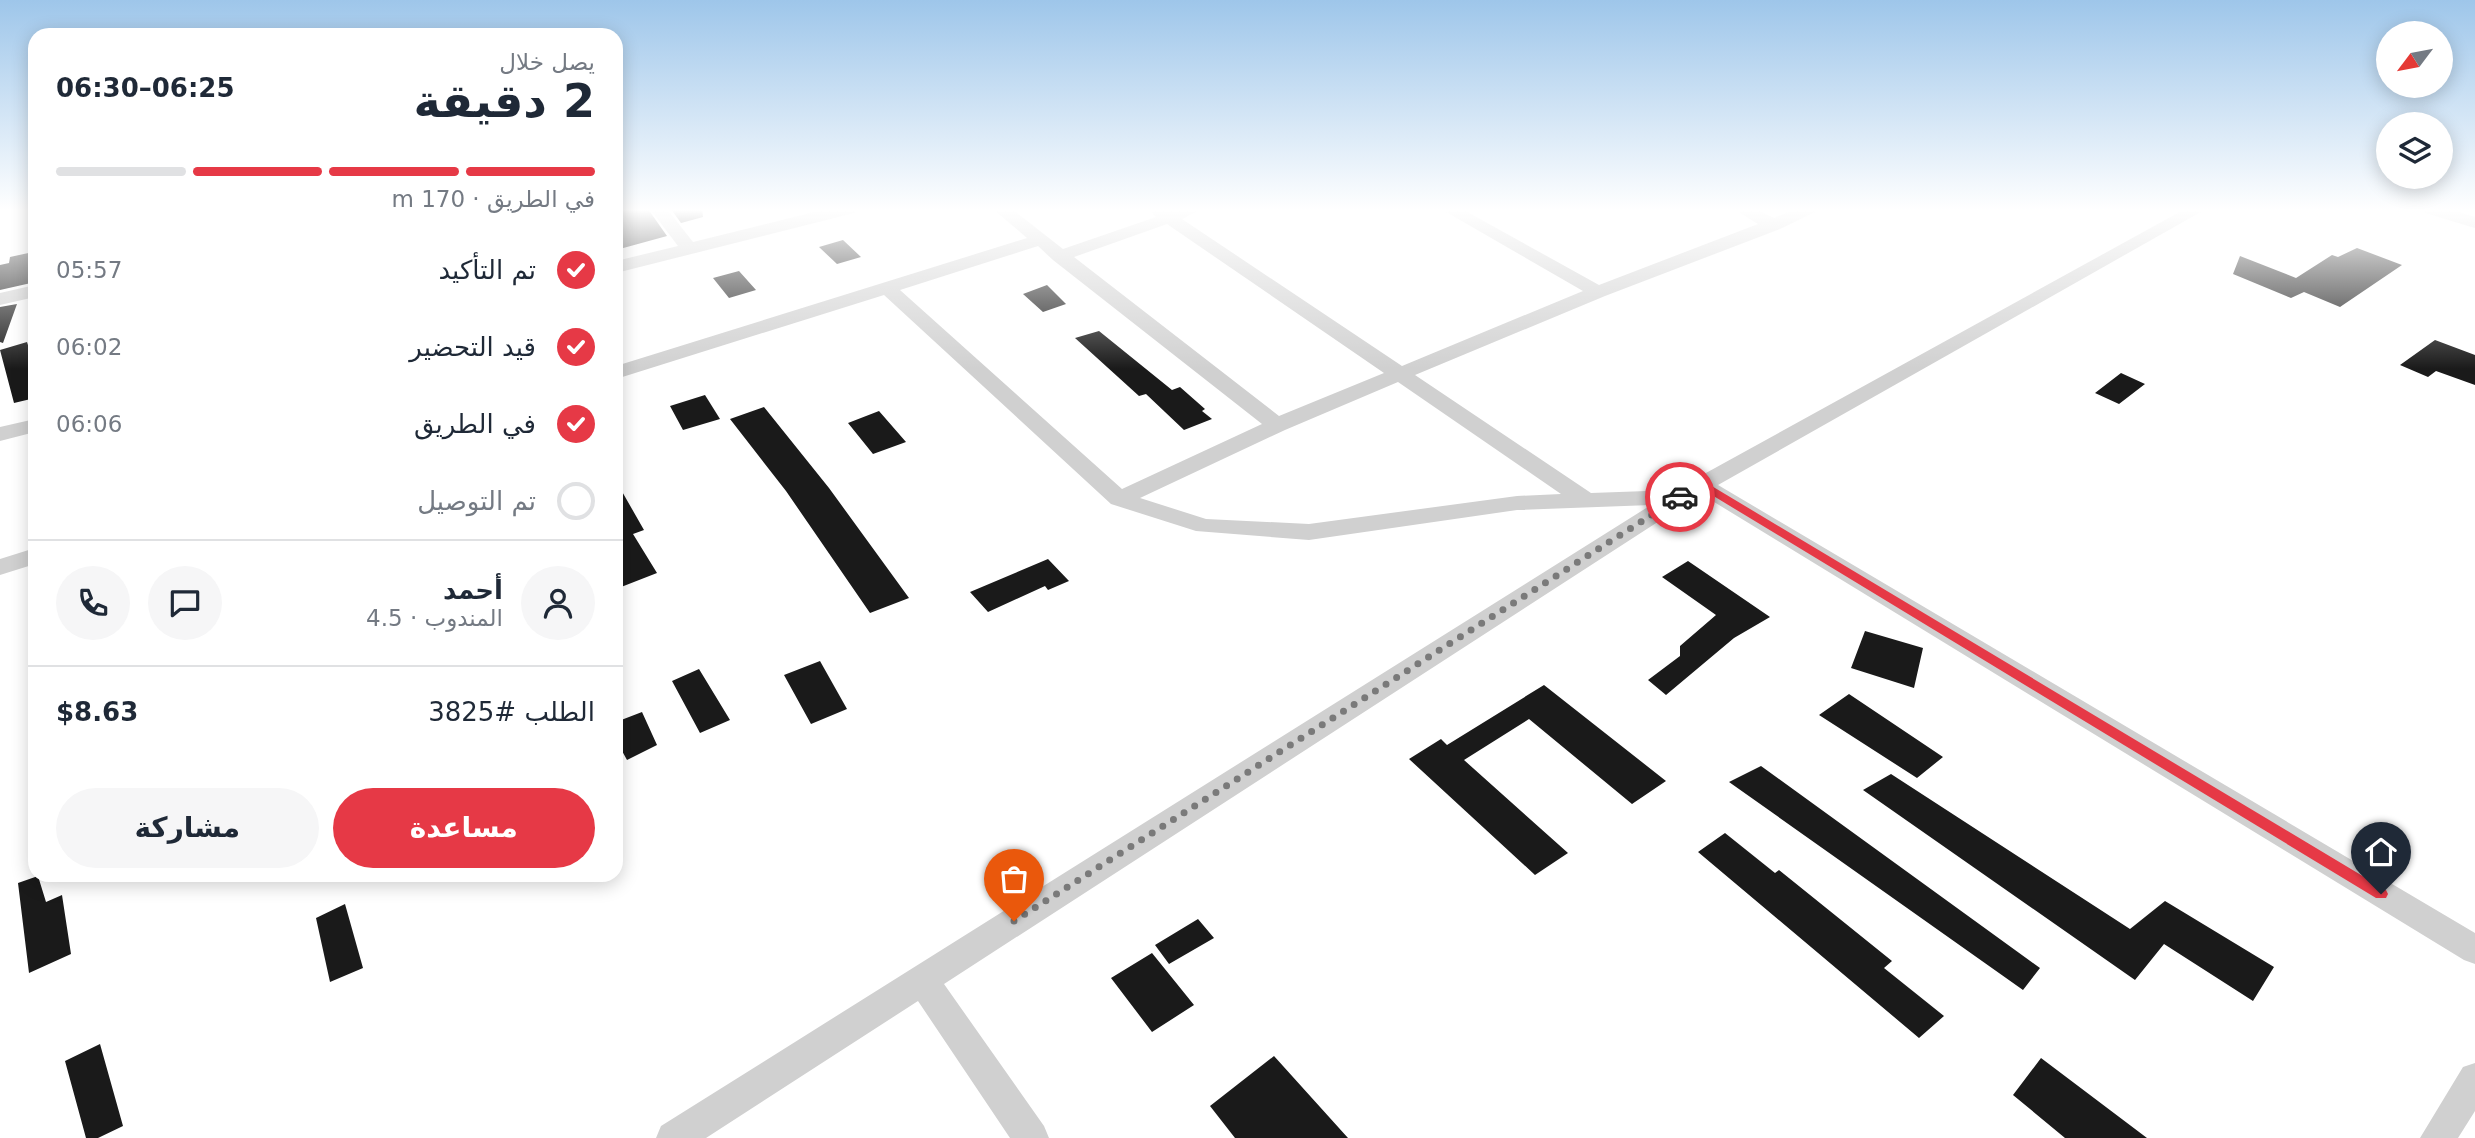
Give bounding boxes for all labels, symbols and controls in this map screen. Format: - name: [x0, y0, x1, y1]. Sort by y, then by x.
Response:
- north arrow: [2376, 21, 2454, 98]
- map controls: [2376, 21, 2453, 189]
- text: يصل خلال: [499, 49, 595, 75]
- text: 06:25–06:30: [56, 73, 235, 103]
- text: 2 دقيقة: [413, 74, 595, 128]
- button: layers: [2376, 112, 2453, 189]
- text: في الطريق · 170 m: [391, 186, 595, 212]
- icon: check: [557, 251, 595, 289]
- text: تم التأكيد: [438, 255, 536, 285]
- text: 05:57: [56, 257, 122, 283]
- icon: check: [557, 328, 595, 366]
- text: قيد التحضير: [409, 332, 536, 362]
- text: 06:02: [56, 334, 122, 360]
- icon: check: [557, 405, 595, 443]
- text: في الطريق: [414, 409, 536, 439]
- text: 06:06: [56, 411, 122, 437]
- courier: [1645, 462, 1715, 532]
- icon: car: [1661, 478, 1699, 516]
- text: تم التوصيل: [417, 486, 536, 516]
- button: phone: [56, 566, 130, 640]
- button: chat: [148, 566, 222, 640]
- button: person: [521, 566, 595, 640]
- text: أحمد: [443, 575, 503, 605]
- text: المندوب · 4.5: [366, 605, 503, 631]
- text: $8.63: [56, 697, 138, 727]
- text: الطلب #3825: [428, 697, 595, 727]
- button: مشاركة: [56, 788, 319, 868]
- button: مساعدة: [333, 788, 595, 868]
- pin: [2351, 822, 2411, 894]
- icon: home: [2362, 833, 2400, 871]
- pin: [984, 849, 1044, 921]
- icon: bag: [995, 860, 1033, 898]

